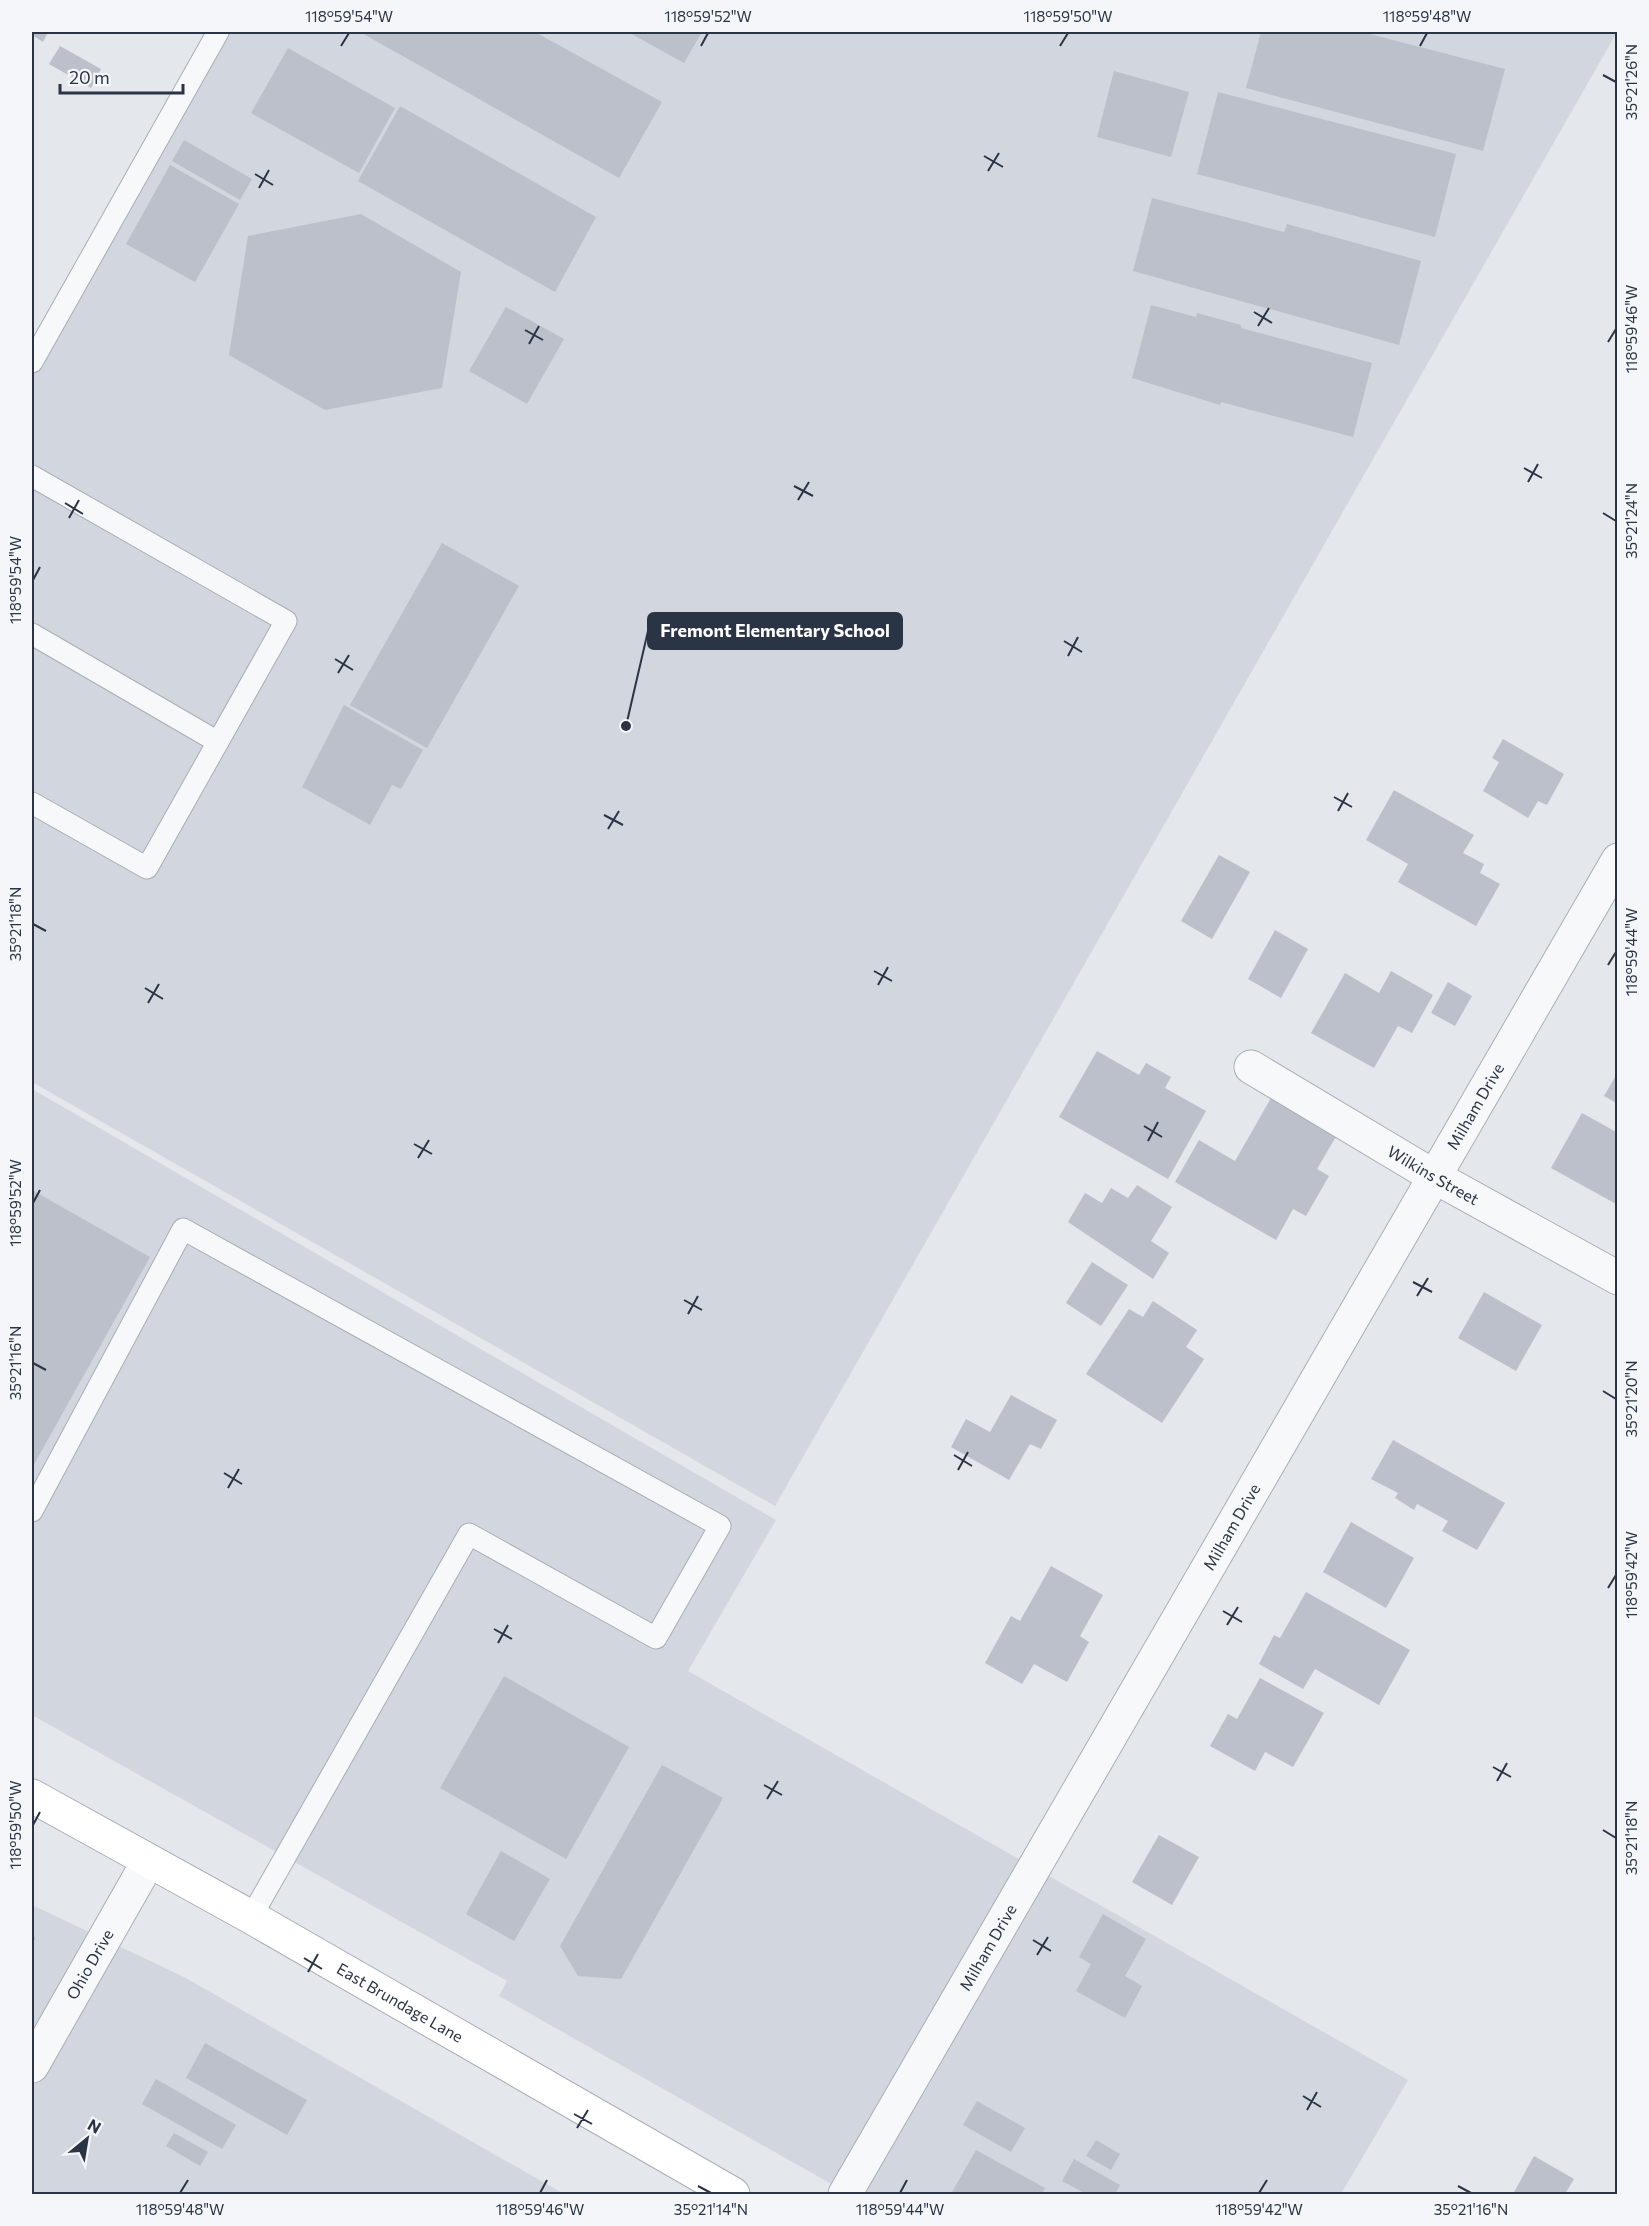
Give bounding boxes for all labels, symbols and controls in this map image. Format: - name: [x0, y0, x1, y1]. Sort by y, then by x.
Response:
- text: 118°59'54"W: [305, 7, 393, 25]
- text: 118°59'52"W: [664, 7, 752, 25]
- text: 118°59'50"W: [1024, 7, 1113, 25]
- text: 118°59'48"W: [1383, 7, 1471, 25]
- text: 35°21'26"N: [1622, 44, 1640, 120]
- scale bar: [60, 57, 183, 95]
- text: 20 m: [69, 66, 110, 88]
- text: 118°59'46"W: [1622, 285, 1640, 373]
- text: 35°21'24"N: [1622, 483, 1640, 559]
- text: 118°59'54"W: [6, 536, 24, 624]
- callout: Fremont Elementary School: [648, 613, 902, 649]
- text: Fremont Elementary School: [660, 619, 890, 641]
- text: 35°21'18"N: [6, 887, 24, 961]
- text: 118°59'44"W: [1622, 908, 1640, 996]
- street label: Milham Drive: [1442, 1059, 1507, 1153]
- street label: Wilkins Street: [1385, 1141, 1483, 1209]
- text: 118°59'52"W: [6, 1159, 24, 1247]
- text: 35°21'16"N: [6, 1326, 24, 1400]
- text: 35°21'20"N: [1622, 1361, 1640, 1437]
- street label: Milham Drive: [1199, 1480, 1264, 1573]
- text: 118°59'42"W: [1622, 1531, 1640, 1619]
- text: 118°59'50"W: [6, 1781, 24, 1870]
- text: 35°21'18"N: [1622, 1801, 1640, 1875]
- street label: Milham Drive: [955, 1900, 1020, 1994]
- street label: Ohio Drive: [62, 1926, 117, 2003]
- street label: East Brundage Lane: [334, 1958, 467, 2046]
- north arrow: [57, 2109, 117, 2169]
- text: N: [85, 2114, 105, 2137]
- text: 118°59'48"W: [136, 2200, 224, 2218]
- text: 118°59'46"W: [496, 2200, 584, 2218]
- text: 35°21'14"N: [674, 2200, 748, 2218]
- text: 118°59'44"W: [856, 2200, 944, 2218]
- text: 118°59'42"W: [1215, 2200, 1303, 2218]
- text: 35°21'16"N: [1434, 2200, 1508, 2218]

